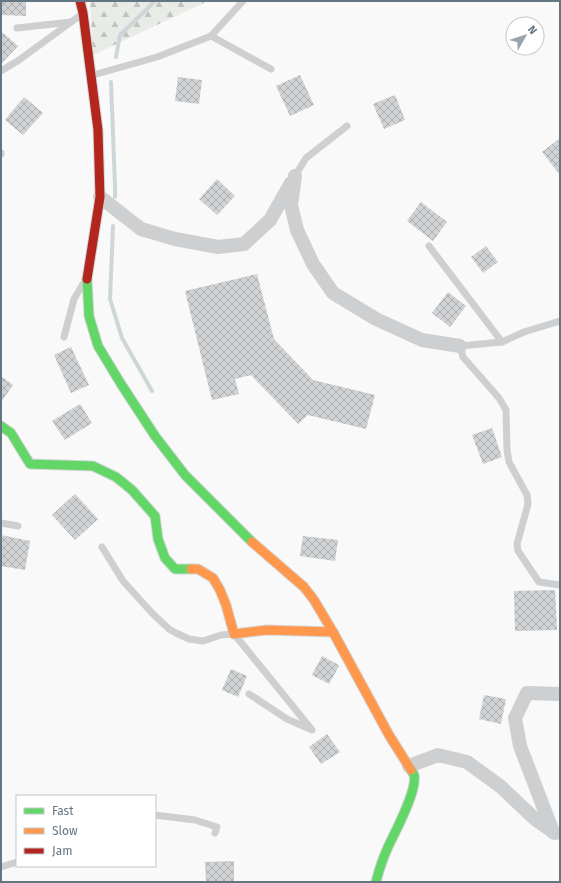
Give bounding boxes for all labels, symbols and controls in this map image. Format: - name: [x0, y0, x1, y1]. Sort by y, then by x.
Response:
- north arrow: [505, 16, 545, 56]
- text: N: [525, 23, 540, 37]
- legend: [16, 795, 156, 867]
- text: Fast: [52, 804, 74, 818]
- text: Slow: [52, 824, 78, 838]
- text: Jam: [52, 844, 72, 858]

